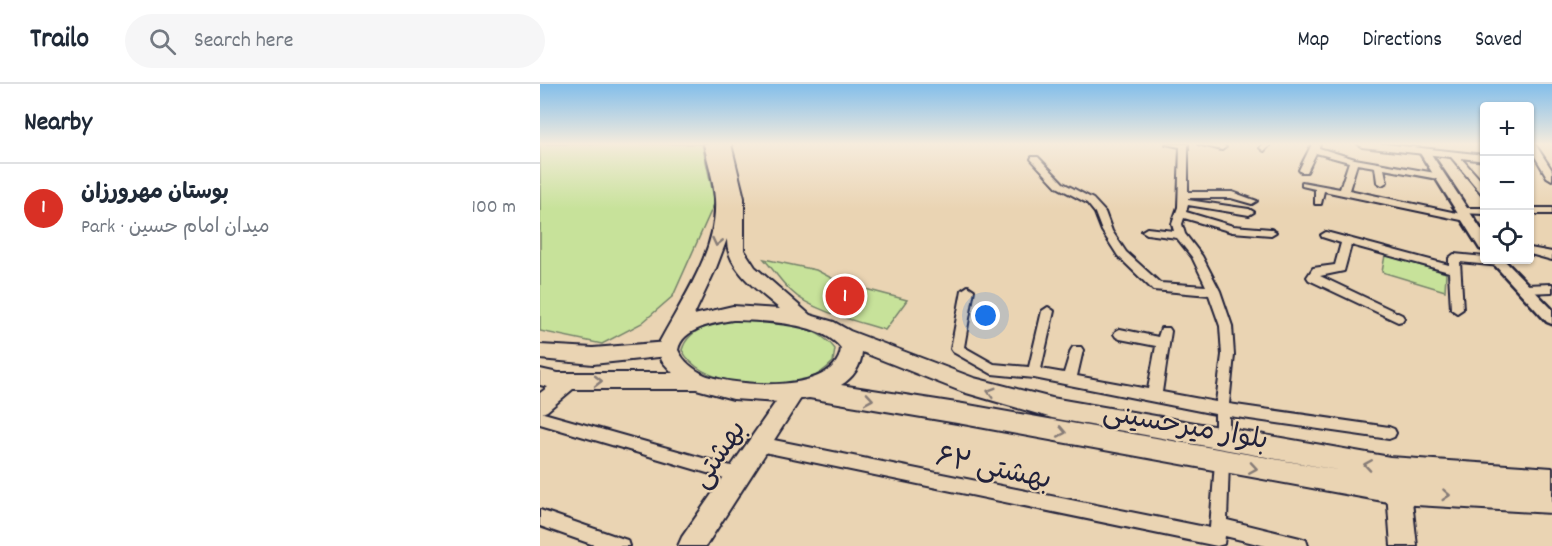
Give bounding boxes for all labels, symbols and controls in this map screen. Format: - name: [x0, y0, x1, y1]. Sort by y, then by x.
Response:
- search box: [125, 14, 545, 68]
- text: Trailo: [30, 21, 89, 61]
- icon: search: [146, 25, 179, 58]
- text: Search here: [194, 26, 293, 57]
- text: Map: [1298, 26, 1329, 56]
- text: Directions: [1362, 26, 1442, 56]
- text: Saved: [1475, 26, 1522, 56]
- map controls: [1480, 102, 1534, 264]
- button: +: [1480, 102, 1534, 156]
- text: Nearby: [24, 105, 92, 142]
- button: −: [1480, 156, 1534, 210]
- text: بوستان مهرورزان: [81, 178, 229, 209]
- text: 1: [41, 194, 46, 222]
- text: 100 m: [472, 194, 516, 222]
- button: locate: [1480, 210, 1534, 264]
- text: Park · میدان امام حسین: [81, 214, 270, 242]
- one-way arrow: [711, 237, 724, 247]
- pin: 1: [826, 274, 864, 318]
- your location: [971, 301, 1000, 330]
- one-way arrow: [594, 375, 603, 387]
- one-way arrow: [986, 387, 997, 399]
- one-way arrow: [864, 392, 874, 405]
- street label: بلوار میرحسینی: [1100, 395, 1271, 463]
- street label: بهشتی: [684, 413, 759, 498]
- one-way arrow: [1056, 425, 1066, 438]
- street label: بهشتی ۶۲: [931, 439, 1055, 503]
- one-way arrow: [1364, 459, 1373, 471]
- one-way arrow: [1249, 461, 1258, 473]
- one-way arrow: [1442, 488, 1451, 501]

